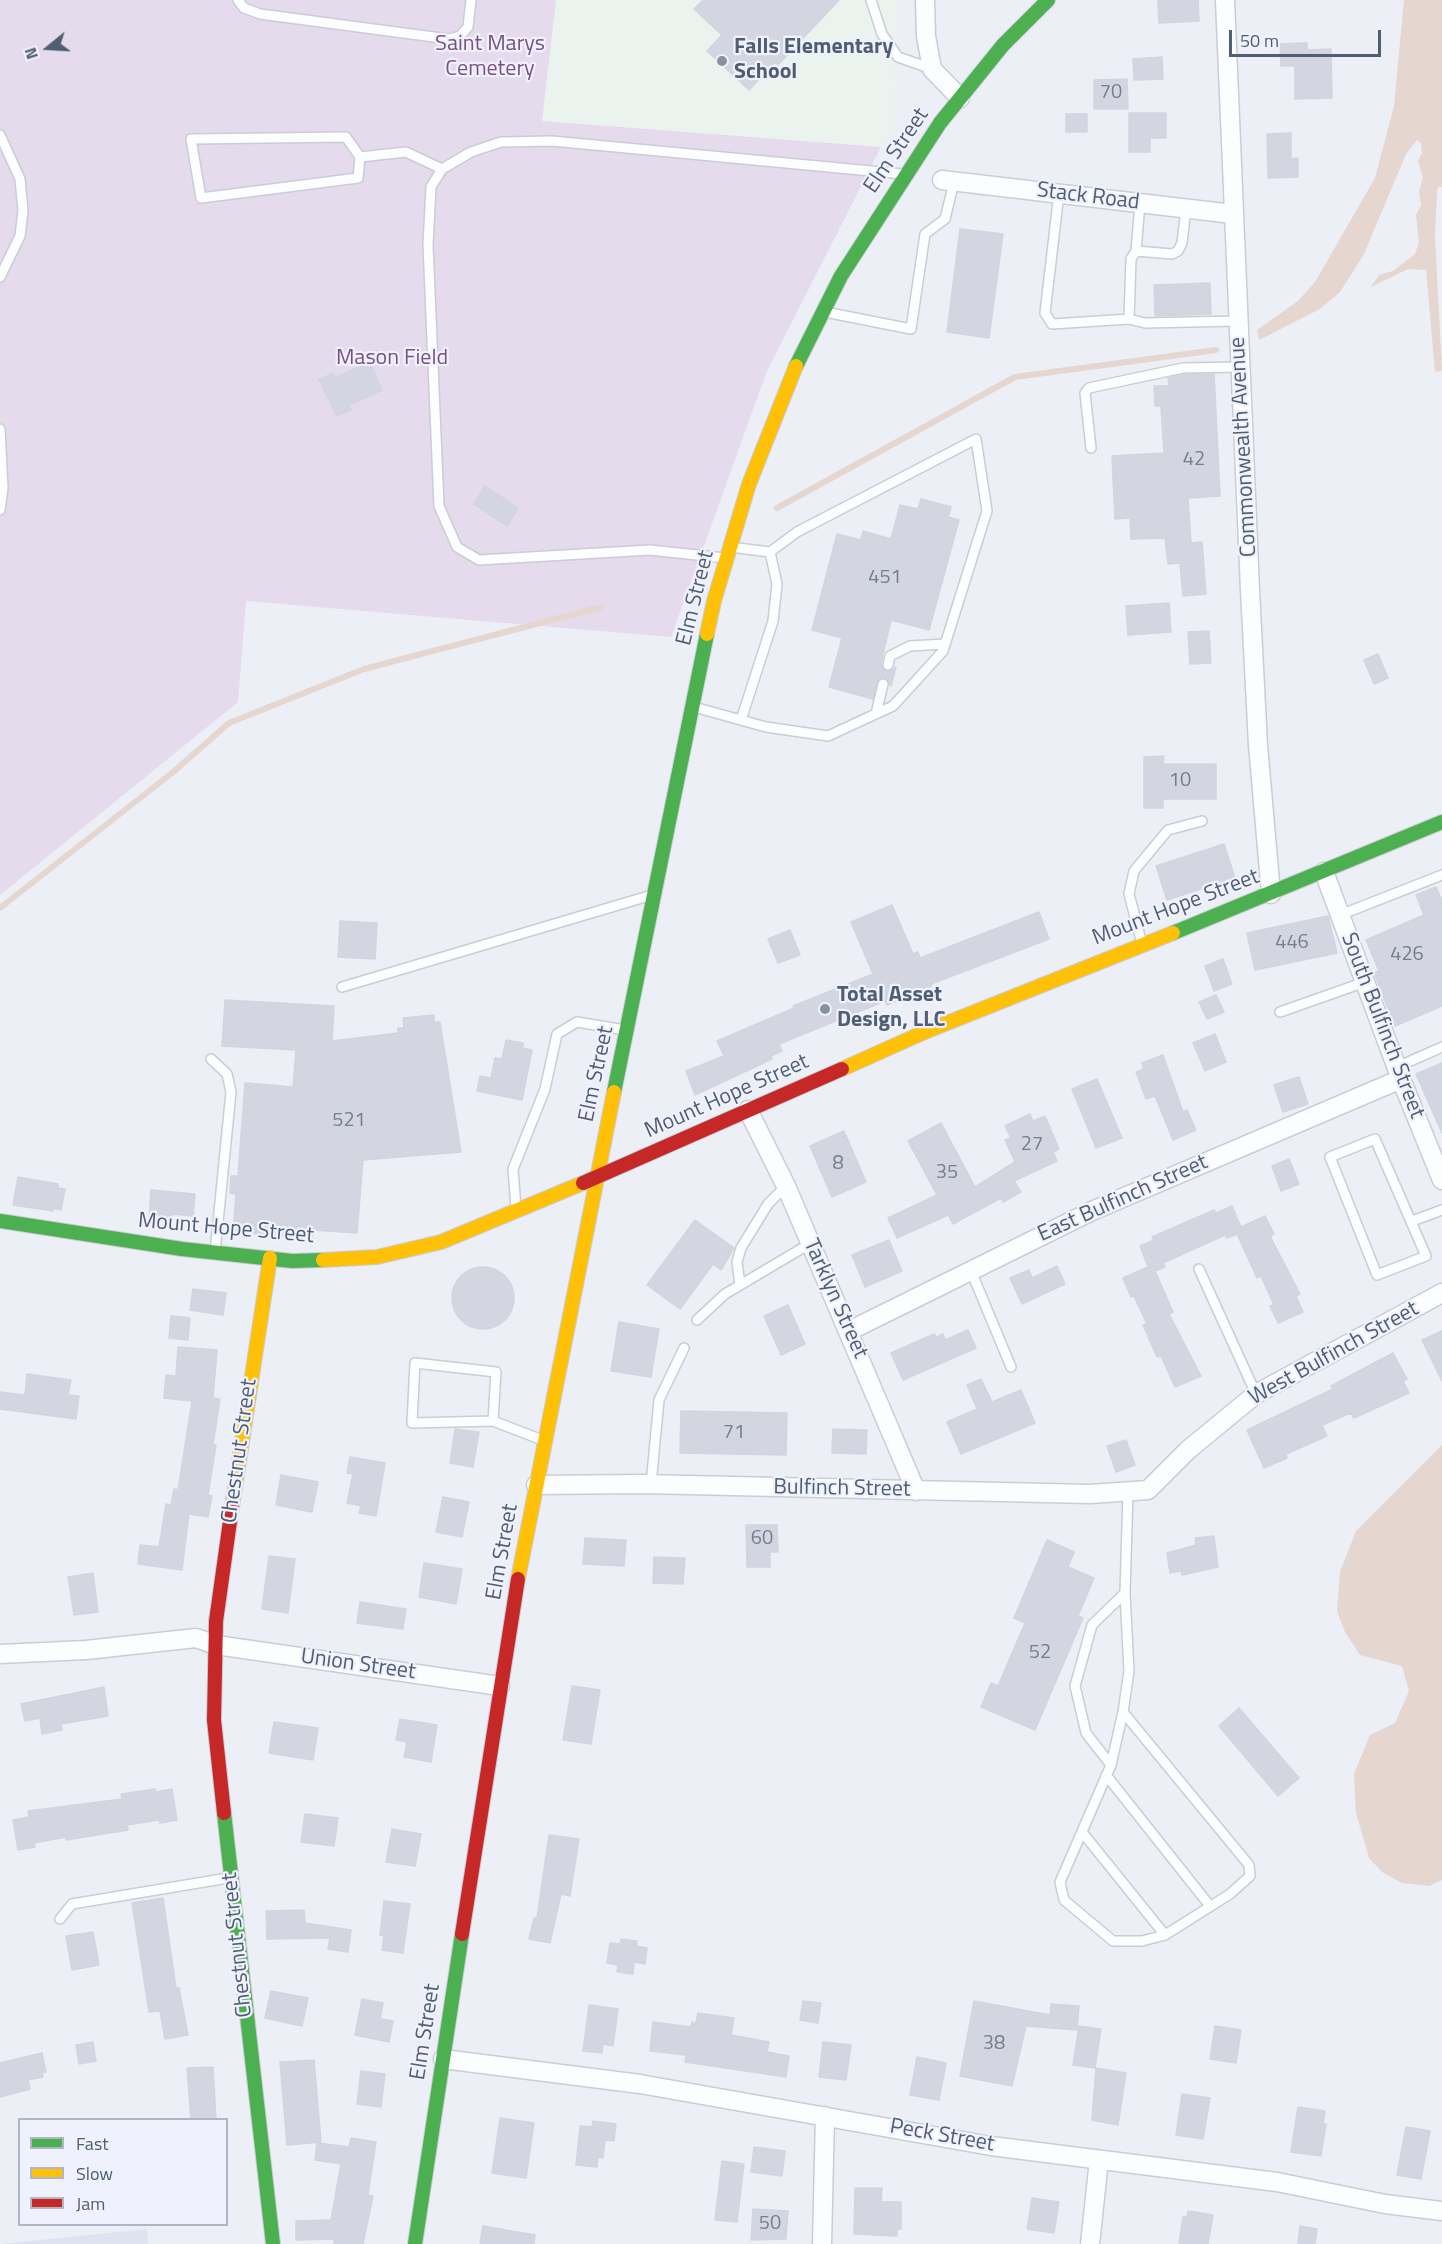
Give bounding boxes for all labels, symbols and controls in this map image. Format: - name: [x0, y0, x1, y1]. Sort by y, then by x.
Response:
- north arrow: [18, 18, 78, 78]
- scale bar: [1232, 18, 1384, 56]
- text: 50 m: [1240, 27, 1279, 54]
- park label: Saint Marys Cemetery: [435, 32, 545, 84]
- place label: Falls Elementary School: [734, 35, 893, 86]
- text: N: [18, 45, 44, 63]
- marker: Falls Elementary School: [715, 54, 729, 68]
- house number: 70: [1100, 81, 1122, 105]
- street label: Elm Street: [859, 103, 935, 199]
- street label: Stack Road: [1035, 178, 1141, 216]
- street label: Commonwealth Avenue: [1225, 336, 1263, 558]
- park label: Mason Field: [336, 346, 448, 372]
- house number: 42: [1183, 448, 1205, 472]
- street label: Elm Street: [671, 548, 721, 648]
- house number: 451: [868, 566, 902, 590]
- house number: 10: [1169, 769, 1191, 793]
- street label: Mount Hope Street: [1089, 864, 1263, 952]
- street label: South Bulfinch Street: [1334, 929, 1430, 1123]
- house number: 446: [1275, 931, 1309, 955]
- house number: 426: [1390, 943, 1424, 967]
- place label: Total Asset Design, LLC: [837, 983, 946, 1034]
- marker: Total Asset Design, LLC: [818, 1002, 832, 1016]
- street label: Elm Street: [574, 1024, 620, 1124]
- street label: Mount Hope Street: [641, 1049, 813, 1145]
- house number: 521: [332, 1109, 366, 1133]
- house number: 27: [1021, 1133, 1043, 1157]
- street label: East Bulfinch Street: [1034, 1150, 1212, 1248]
- house number: 8: [832, 1152, 844, 1176]
- house number: 35: [936, 1161, 958, 1185]
- street label: Mount Hope Street: [137, 1208, 315, 1250]
- street label: Tarklyn Street: [797, 1235, 873, 1363]
- street label: West Bulfinch Street: [1244, 1296, 1424, 1412]
- street label: Chestnut Street: [217, 1377, 263, 1525]
- house number: 71: [723, 1421, 745, 1445]
- street label: Bulfinch Street: [773, 1475, 911, 1503]
- street label: Elm Street: [482, 1502, 524, 1602]
- house number: 60: [751, 1527, 773, 1551]
- house number: 52: [1029, 1641, 1051, 1665]
- street label: Union Street: [299, 1644, 417, 1686]
- street label: Chestnut Street: [217, 1871, 259, 2019]
- street label: Elm Street: [405, 1982, 447, 2082]
- house number: 38: [983, 2032, 1005, 2056]
- street label: Peck Street: [888, 2114, 996, 2158]
- legend: [18, 2118, 228, 2226]
- text: Fast: [76, 2130, 109, 2157]
- text: Slow: [76, 2160, 113, 2187]
- text: Jam: [76, 2190, 105, 2217]
- house number: 50: [759, 2212, 781, 2236]

